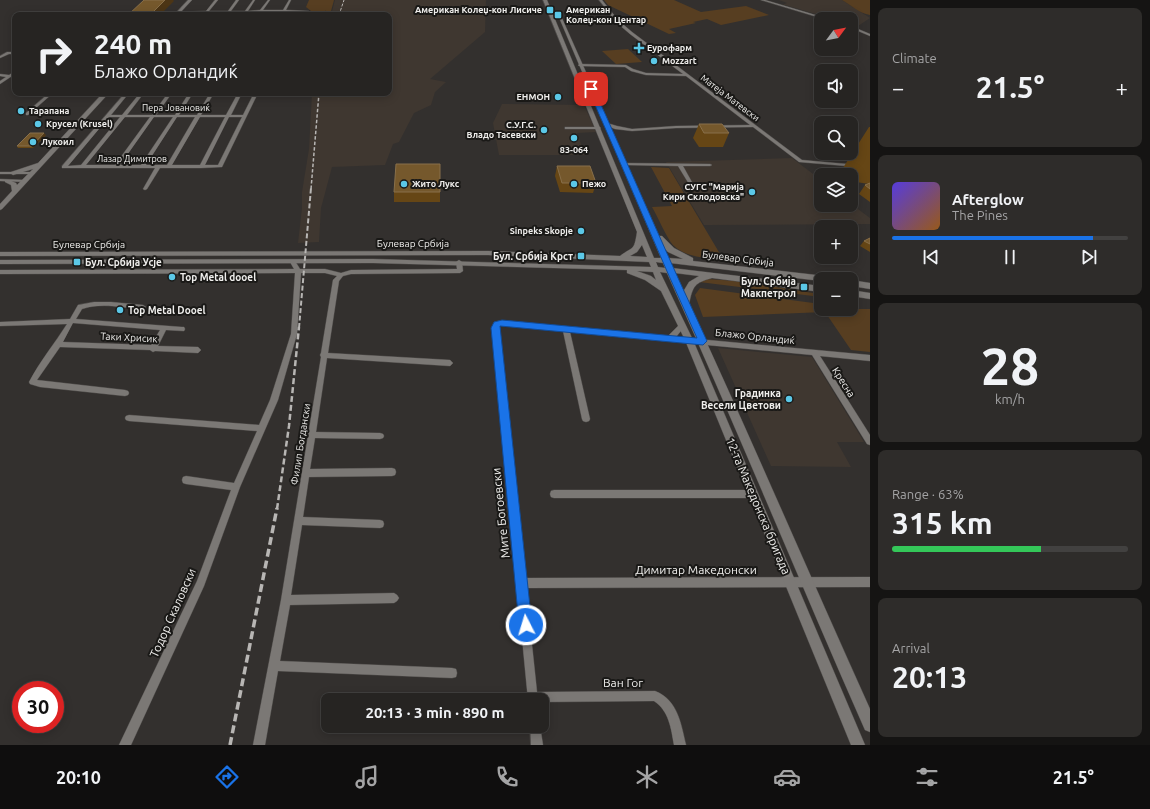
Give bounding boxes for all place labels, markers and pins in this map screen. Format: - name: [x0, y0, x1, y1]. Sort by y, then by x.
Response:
- place label: Американ Колеџ-кон Лисиче: [415, 5, 542, 15]
- marker: Американ Колеџ-кон Лисиче: [545, 5, 555, 15]
- place label: Американ Колеџ-кон Центар: [566, 5, 646, 25]
- marker: Американ Колеџ-кон Центар: [553, 10, 563, 20]
- marker: Еурофарм: [634, 43, 644, 53]
- place label: Еурофарм: [647, 43, 692, 53]
- marker: Mozzart: [649, 56, 659, 66]
- place label: Mozzart: [662, 56, 697, 66]
- pin: [574, 72, 608, 106]
- place label: ЕНМОН: [517, 92, 550, 102]
- marker: ЕНМОН: [553, 92, 563, 102]
- marker: Тарапана: [16, 106, 26, 116]
- place label: Тарапана: [29, 106, 69, 116]
- marker: Крусел (Krusel): [33, 119, 43, 129]
- place label: Крусел (Krusel): [46, 119, 113, 129]
- place label: С.У.Г.С. Владо Тасевски: [467, 120, 536, 140]
- marker: С.У.Г.С. Владо Тасевски: [539, 125, 549, 135]
- marker: 83-064: [569, 133, 579, 143]
- marker: Лукоил: [28, 137, 38, 147]
- place label: Лукоил: [41, 137, 74, 147]
- place label: 83-064: [560, 145, 588, 155]
- marker: Жито Лукс: [399, 179, 409, 189]
- place label: Жито Лукс: [412, 179, 460, 189]
- marker: Пежо: [569, 179, 579, 189]
- place label: Пежо: [582, 179, 606, 189]
- place label: СУГС "Марија Кири Склодовска": [663, 182, 744, 202]
- marker: СУГС "Марија Кири Склодовска": [747, 187, 757, 197]
- place label: Sinpeks Skopje: [510, 226, 573, 236]
- marker: Sinpeks Skopje: [576, 226, 586, 236]
- place label: Бул. Србија Крст: [493, 251, 573, 262]
- marker: Бул. Србија Крст: [576, 251, 586, 261]
- marker: Бул. Србија Усје: [72, 257, 82, 267]
- place label: Бул. Србија Усје: [85, 257, 162, 268]
- marker: Top Metal dooel: [167, 272, 177, 282]
- place label: Top Metal dooel: [180, 272, 256, 283]
- place label: Бул. Србија Макпетрол: [741, 276, 796, 299]
- marker: Бул. Србија Макпетрол: [799, 282, 809, 292]
- marker: Top Metal Dooel: [115, 305, 125, 315]
- place label: Top Metal Dooel: [128, 305, 205, 316]
- place label: Градинка Весели Цветови: [701, 388, 781, 411]
- marker: Градинка Весели Цветови: [784, 394, 794, 404]

